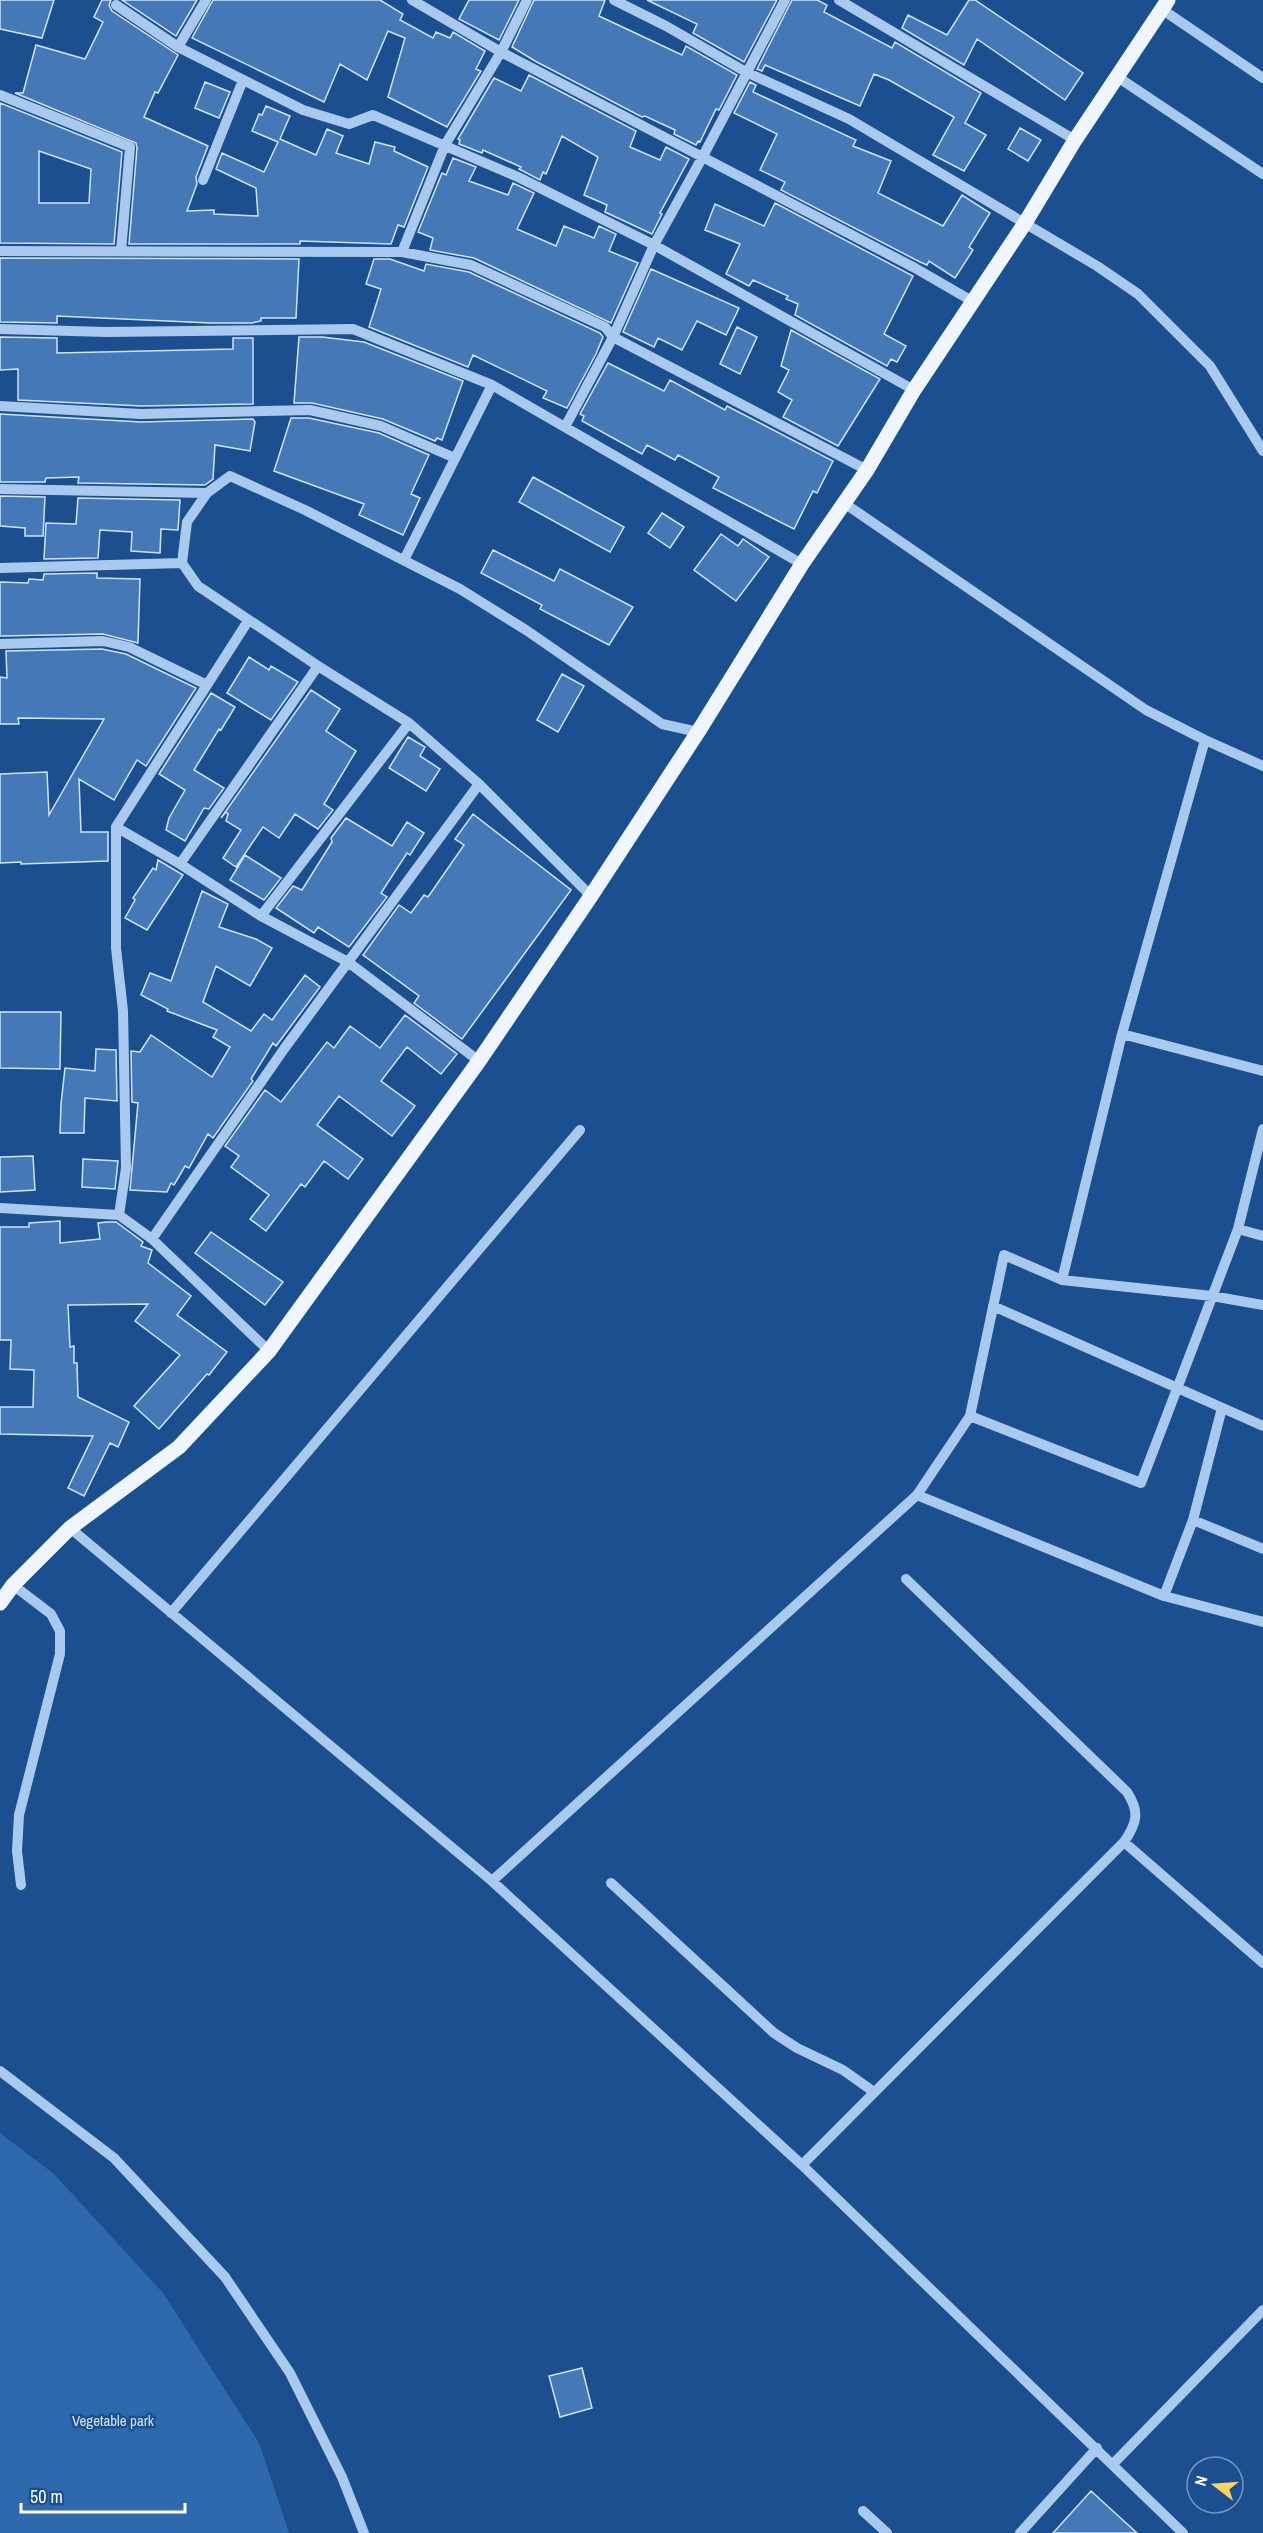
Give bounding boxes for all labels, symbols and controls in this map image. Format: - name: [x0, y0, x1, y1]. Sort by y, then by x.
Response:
- park label: Vegetable park: [72, 2410, 155, 2431]
- north arrow: [1185, 2455, 1245, 2515]
- text: N: [1189, 2473, 1213, 2488]
- scale bar: [21, 2476, 184, 2514]
- text: 50 m: [30, 2484, 63, 2509]

